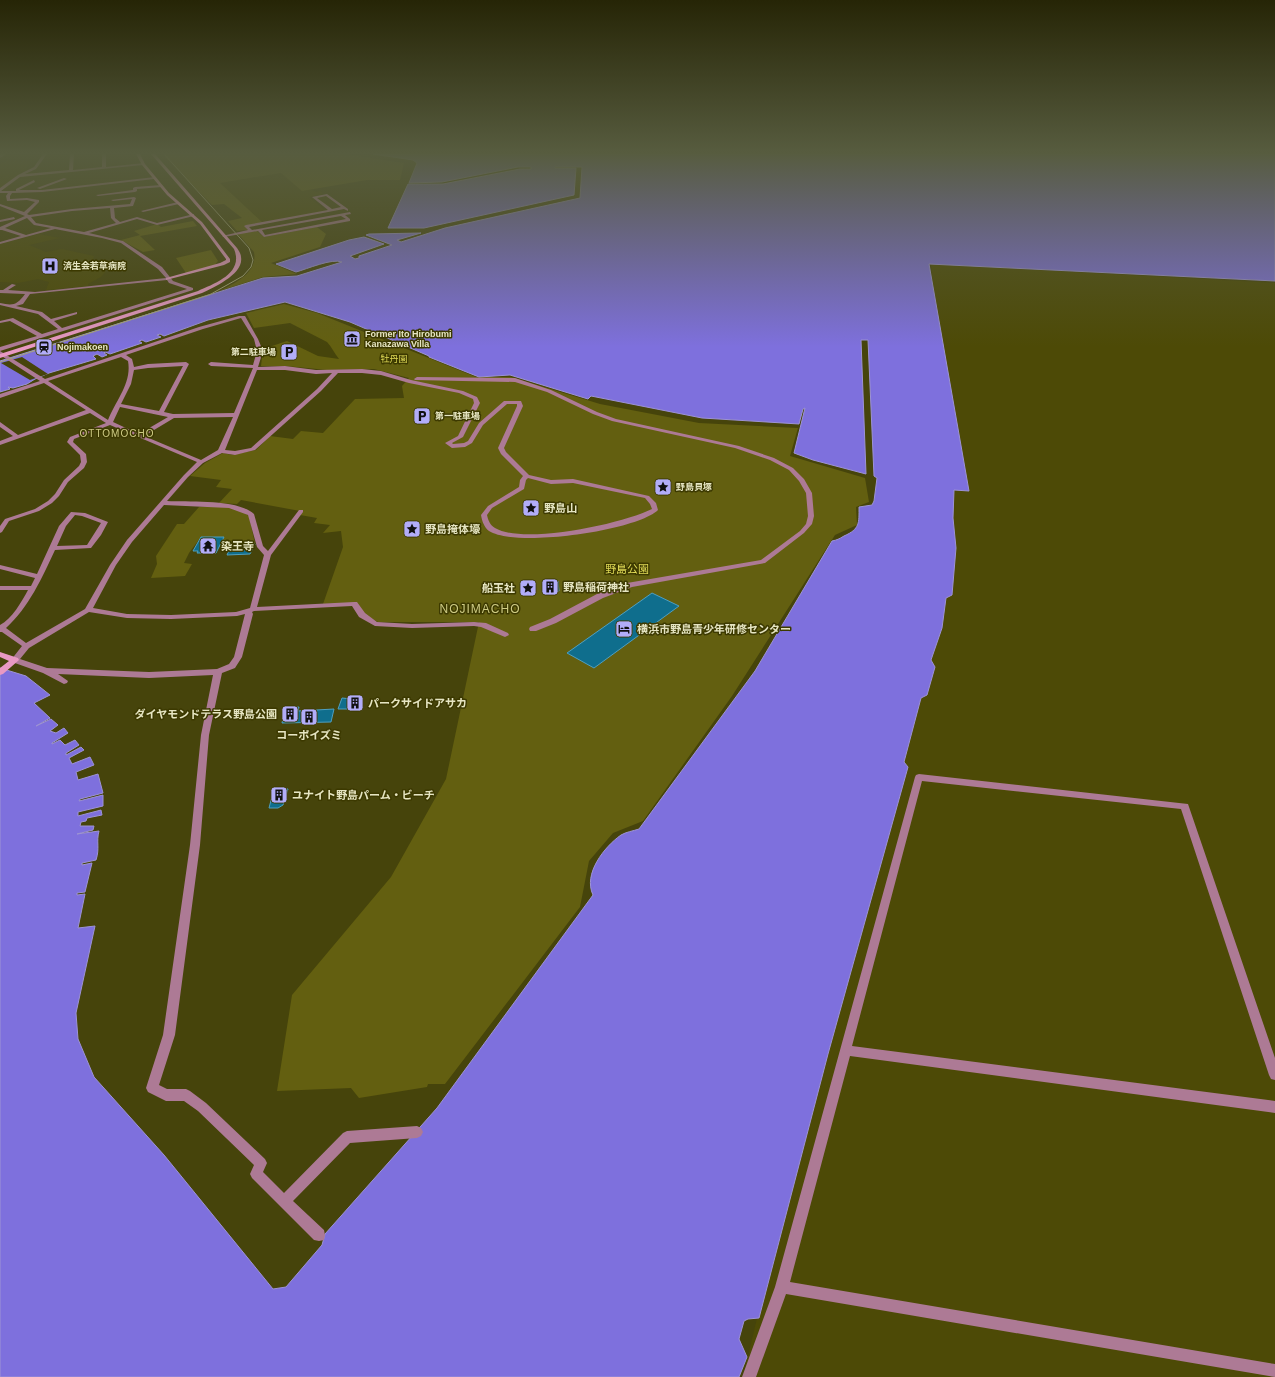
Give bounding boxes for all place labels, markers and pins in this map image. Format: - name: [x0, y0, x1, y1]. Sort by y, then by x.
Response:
- hospital icon: 済生会若草病院: [40, 256, 60, 276]
- place label: 済生会若草病院: [63, 261, 126, 271]
- museum icon: Former Ito Hirobumi Kanazawa Villa: [342, 329, 362, 349]
- place label: Former Ito Hirobumi Kanazawa Villa: [365, 329, 452, 349]
- station icon: Nojimakoen: [34, 337, 54, 357]
- place label: Nojimakoen: [57, 342, 108, 352]
- parking icon: 第二駐車場: [279, 342, 299, 362]
- place label: 第二駐車場: [231, 347, 276, 357]
- parking icon: 第一駐車場: [412, 406, 432, 426]
- place label: 第一駐車場: [435, 411, 480, 421]
- place icon: 野島貝塚: [653, 477, 673, 497]
- place label: 野島貝塚: [676, 482, 712, 492]
- place icon: 野島山: [521, 498, 541, 518]
- place label: 野島山: [544, 502, 577, 514]
- place icon: 野島掩体壕: [402, 519, 422, 539]
- place label: 野島掩体壕: [425, 523, 481, 535]
- temple icon: 染王寺: [198, 536, 218, 556]
- place label: 染王寺: [221, 540, 254, 552]
- building icon: 野島稲荷神社: [540, 577, 560, 597]
- place icon: 船玉社: [518, 578, 538, 598]
- place label: 野島稲荷神社: [563, 581, 629, 593]
- place label: 船玉社: [482, 582, 515, 594]
- hotel icon: 横浜市野島青少年研修センター: [614, 619, 634, 639]
- place label: 横浜市野島青少年研修センター: [637, 623, 791, 635]
- building icon: パークサイドアサカ: [345, 693, 365, 713]
- place label: パークサイドアサカ: [368, 697, 467, 709]
- building icon: ダイヤモンドテラス野島公園: [280, 704, 300, 724]
- building icon: コーポイズミ: [299, 707, 319, 727]
- place label: ダイヤモンドテラス野島公園: [135, 708, 277, 720]
- place label: コーポイズミ: [276, 729, 342, 741]
- building icon: ユナイト野島パーム・ビーチ: [269, 785, 289, 805]
- place label: ユナイト野島パーム・ビーチ: [292, 789, 435, 801]

